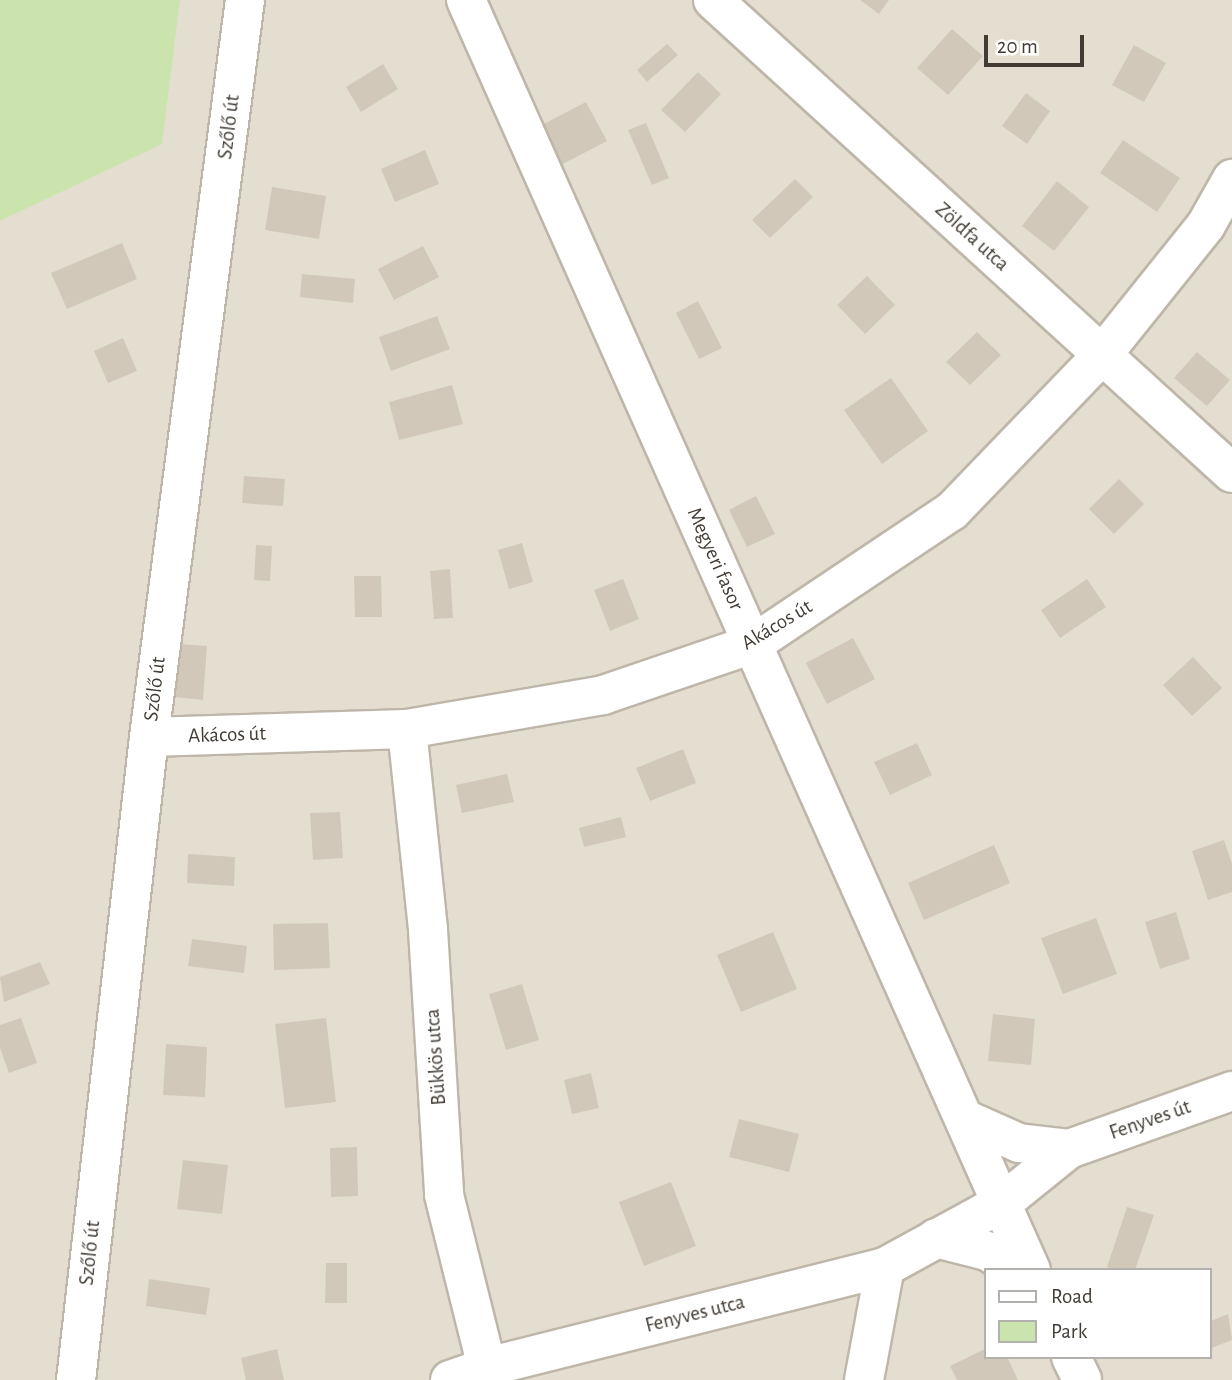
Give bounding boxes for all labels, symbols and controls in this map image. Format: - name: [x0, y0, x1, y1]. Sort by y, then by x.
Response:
- scale bar: [987, 21, 1087, 65]
- text: 20 m: [997, 36, 1038, 57]
- street label: Szőlő út: [213, 93, 245, 161]
- street label: Zöldfa utca: [930, 197, 1014, 277]
- street label: Megyeri fasor: [681, 504, 749, 614]
- street label: Akácos út: [737, 594, 817, 656]
- street label: Szőlő út: [139, 655, 171, 723]
- street label: Akácos út: [188, 721, 266, 749]
- street label: Bükkös utca: [420, 1008, 452, 1106]
- street label: Fenyves út: [1106, 1094, 1194, 1146]
- street label: Szőlő út: [74, 1219, 106, 1287]
- legend: [984, 1268, 1211, 1359]
- text: Road: [1051, 1286, 1093, 1307]
- street label: Fenyves utca: [643, 1289, 747, 1339]
- text: Park: [1051, 1321, 1087, 1342]

